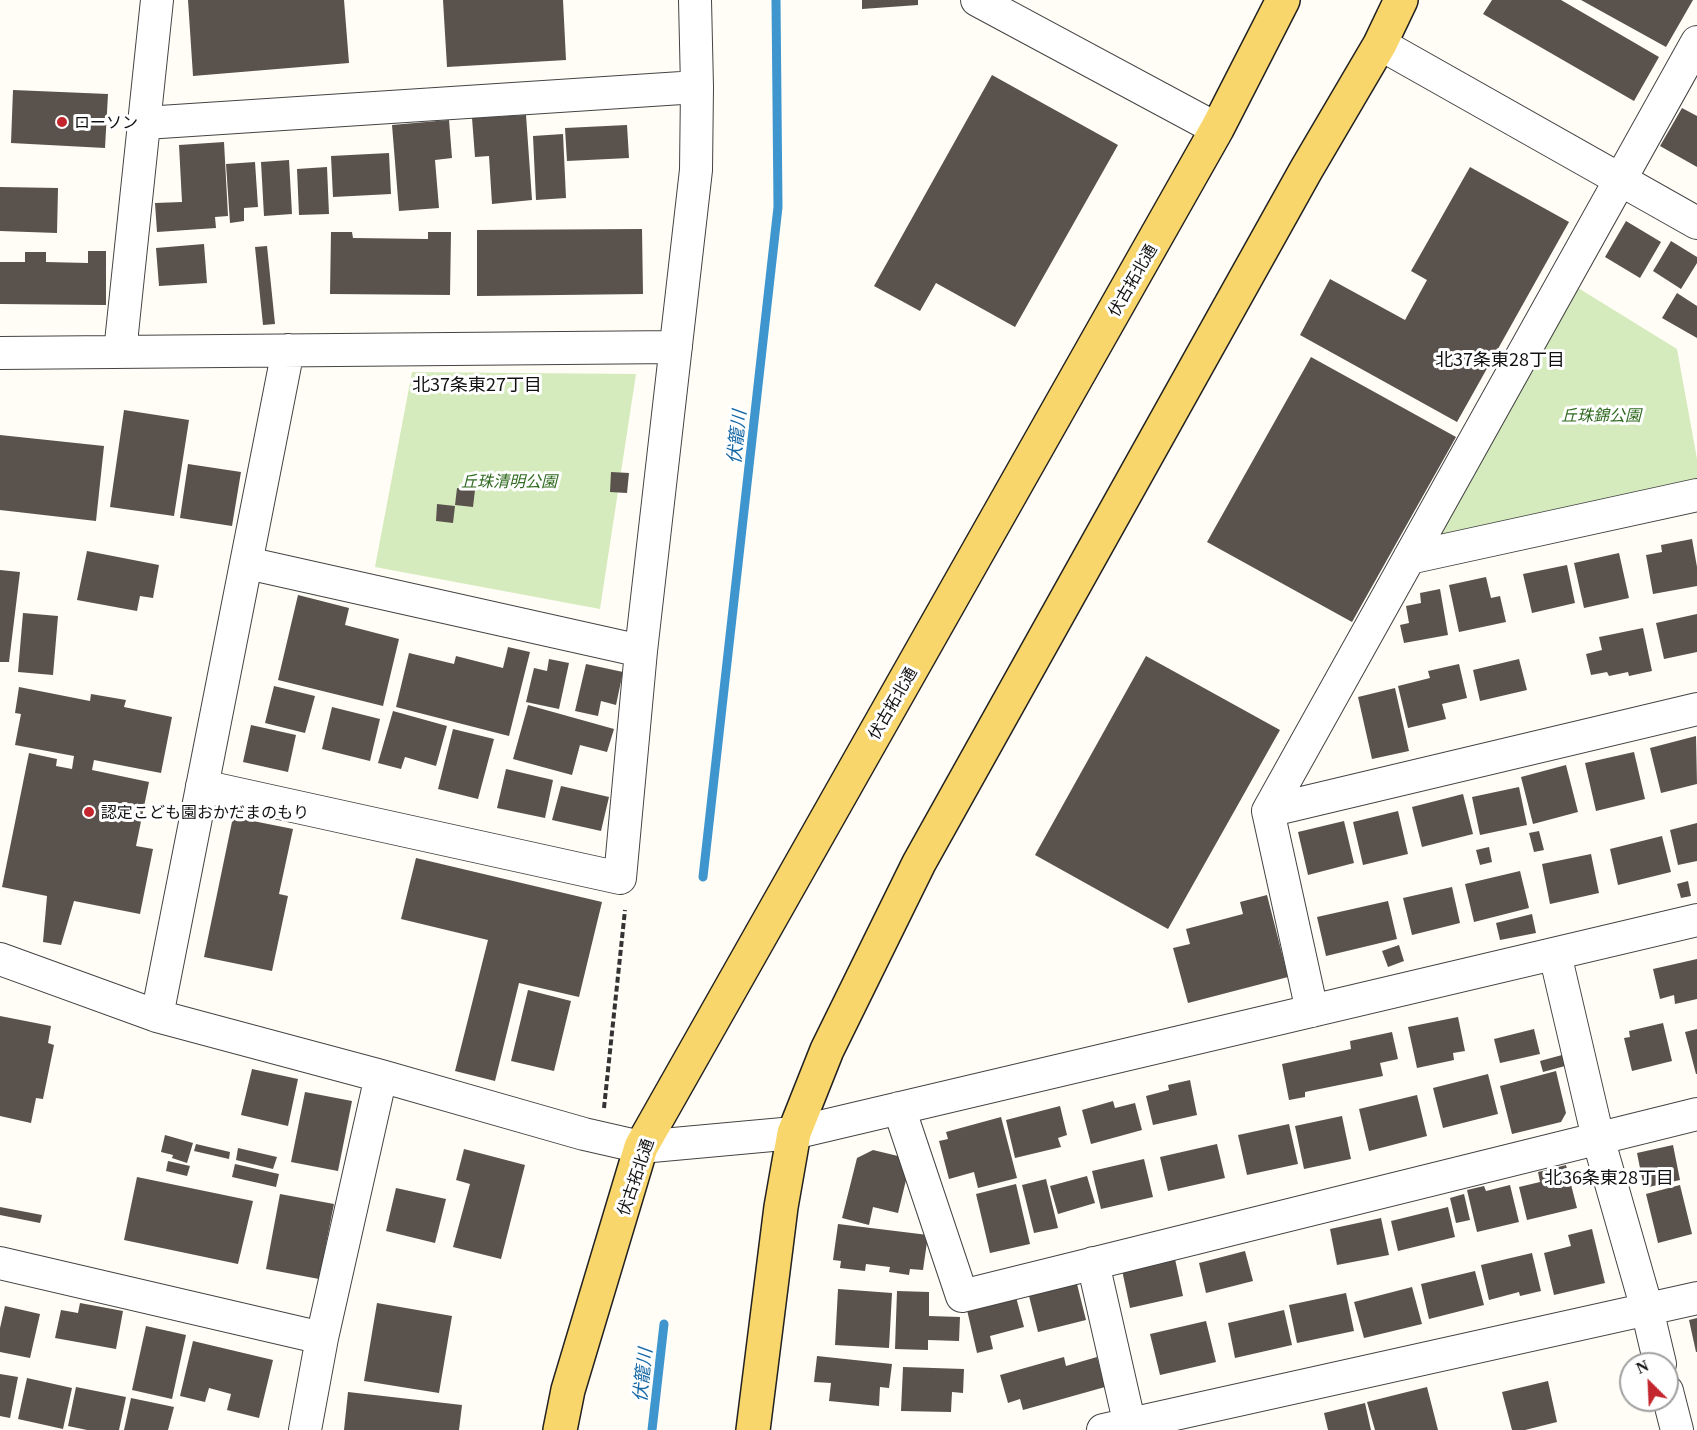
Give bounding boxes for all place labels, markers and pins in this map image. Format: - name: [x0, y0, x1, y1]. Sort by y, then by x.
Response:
- place label: ローソン: [74, 112, 138, 132]
- marker: ローソン: [55, 115, 69, 129]
- place label: 認定こども園おかだまのもり: [101, 802, 309, 822]
- marker: 認定こども園おかだまのもり: [82, 805, 96, 819]

